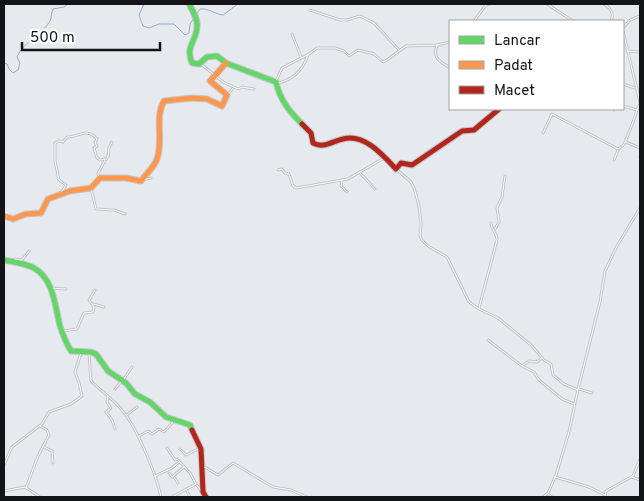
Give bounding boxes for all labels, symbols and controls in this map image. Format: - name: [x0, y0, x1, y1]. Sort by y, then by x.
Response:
- scale bar: [22, 20, 160, 52]
- legend: [449, 20, 624, 110]
- text: 500 m: [30, 29, 75, 48]
- text: Lancar: [494, 32, 541, 51]
- text: Padat: [494, 57, 533, 76]
- text: Macet: [494, 82, 535, 101]

